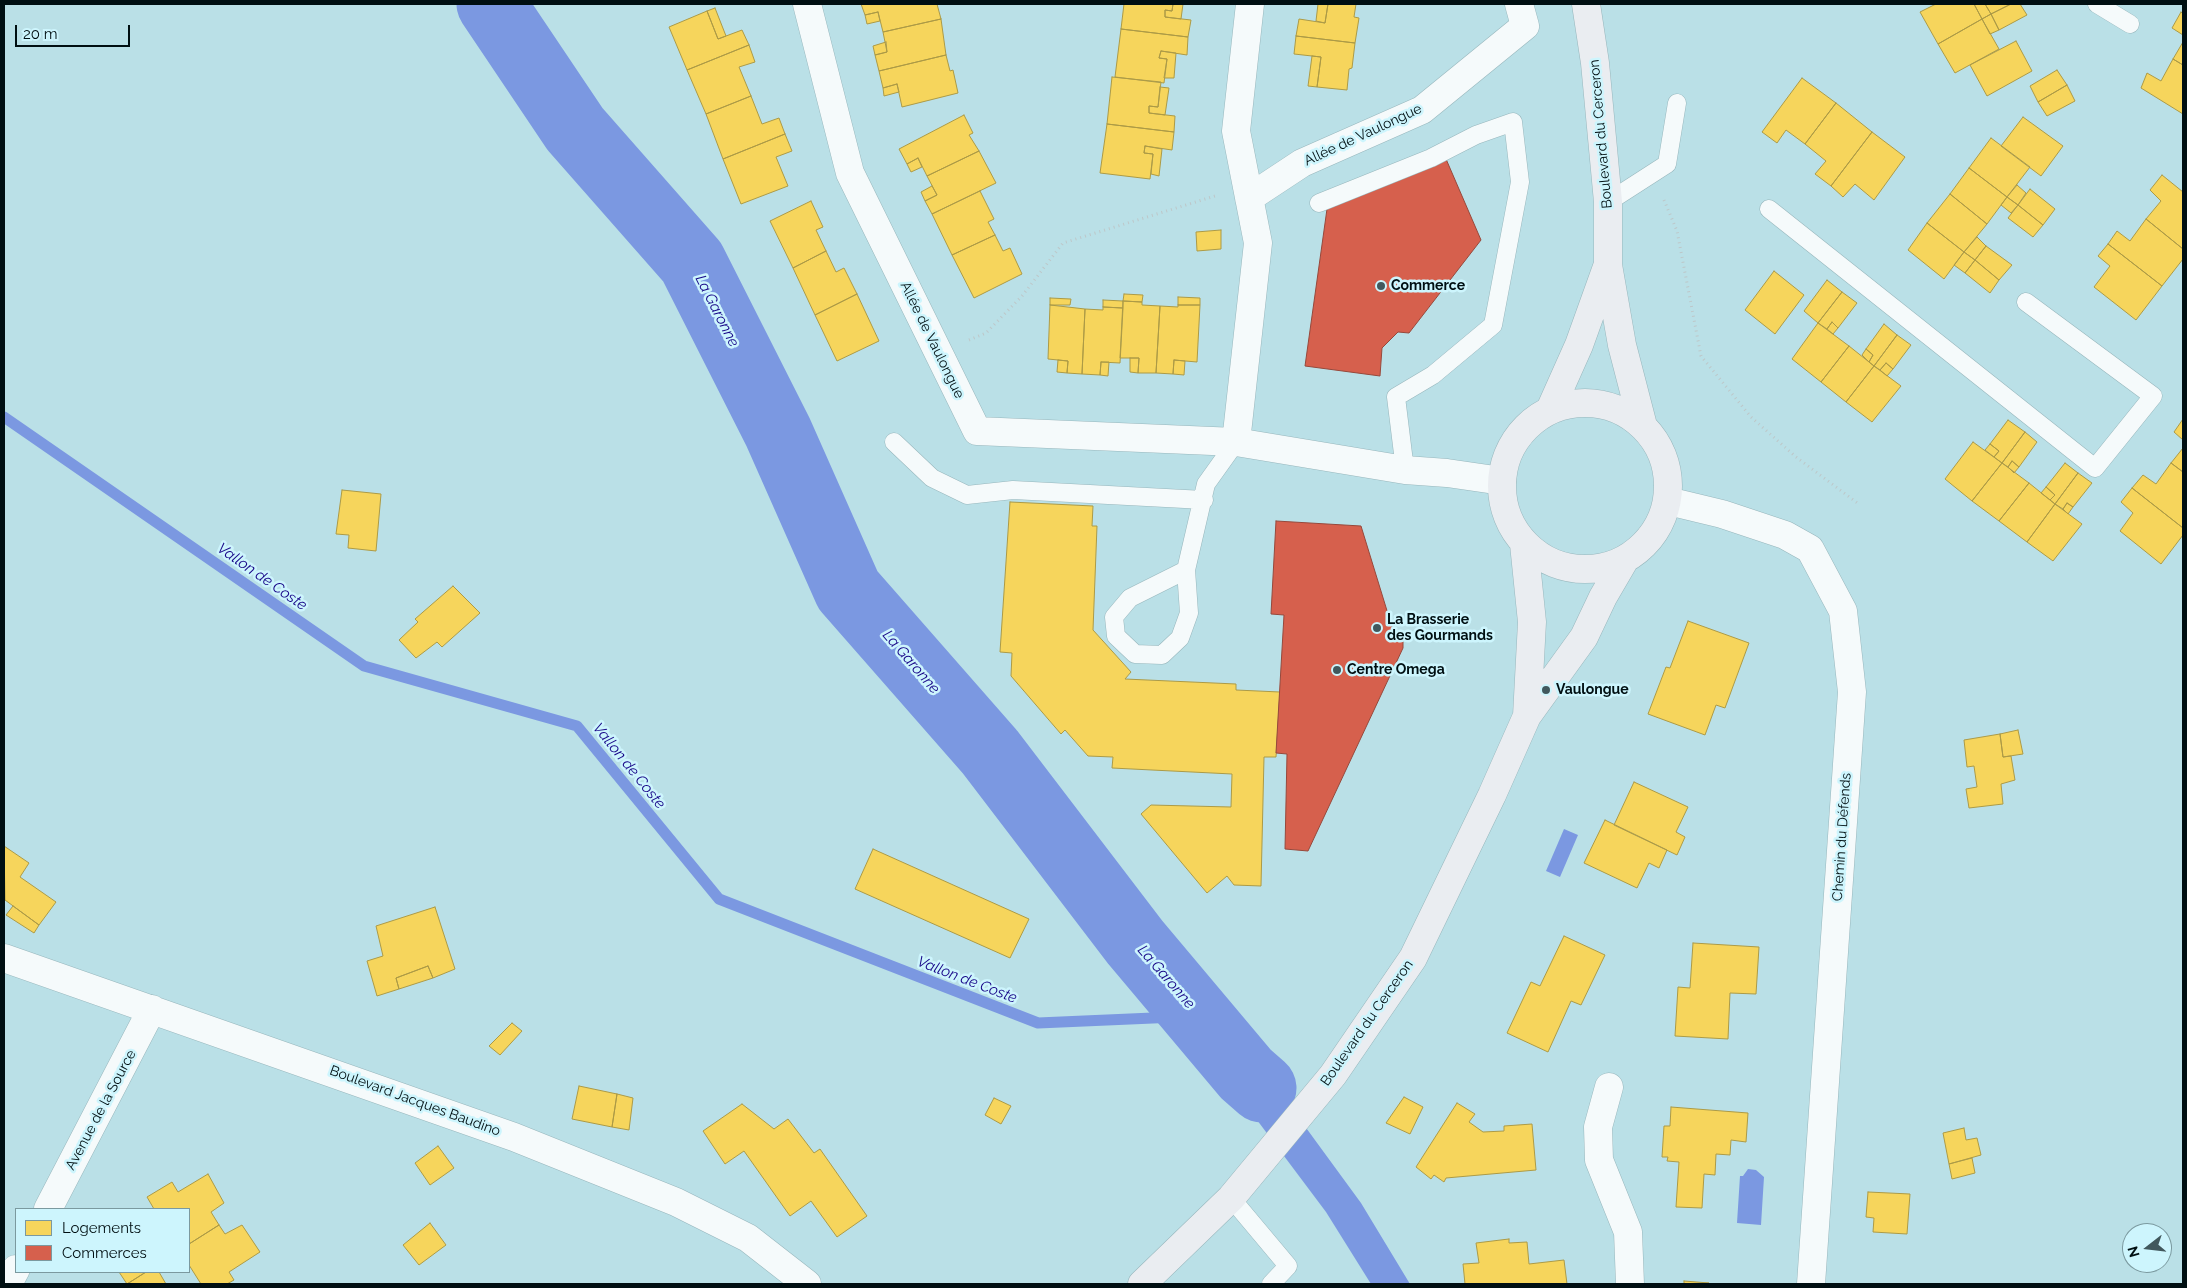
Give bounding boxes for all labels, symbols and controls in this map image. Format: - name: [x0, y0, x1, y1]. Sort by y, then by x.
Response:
- scale bar: [18, 15, 132, 47]
- text: 20 m: [23, 25, 58, 43]
- street label: Boulevard du Cerceron: [1586, 59, 1616, 209]
- street label: Allée de Vaulongue: [1302, 100, 1424, 170]
- water label: La Garonne: [691, 272, 743, 350]
- place label: Commerce: [1391, 278, 1465, 294]
- street label: Allée de Vaulongue: [896, 279, 968, 401]
- marker: Commerce: [1375, 280, 1387, 292]
- water label: Vallon de Coste: [214, 539, 310, 615]
- place label: La Brasserie des Gourmands: [1387, 612, 1493, 644]
- marker: La Brasserie des Gourmands: [1371, 622, 1383, 634]
- water label: La Garonne: [879, 627, 943, 697]
- place label: Centre Omega: [1347, 662, 1445, 678]
- marker: Centre Omega: [1331, 664, 1343, 676]
- place label: Vaulongue: [1556, 682, 1629, 698]
- marker: Vaulongue: [1540, 684, 1552, 696]
- water label: Vallon de Coste: [589, 719, 669, 813]
- street label: Chemin du Défends: [1829, 772, 1855, 902]
- water label: La Garonne: [1134, 942, 1198, 1012]
- water label: Vallon de Coste: [915, 953, 1019, 1007]
- street label: Boulevard du Cerceron: [1317, 957, 1417, 1089]
- street label: Avenue de la Source: [62, 1047, 140, 1173]
- street label: Boulevard Jacques Baudino: [327, 1062, 503, 1140]
- legend: [15, 1208, 190, 1273]
- text: Logements: [62, 1219, 141, 1237]
- north arrow: [2122, 1223, 2172, 1273]
- text: Commerces: [62, 1244, 147, 1262]
- text: N: [2124, 1245, 2143, 1259]

